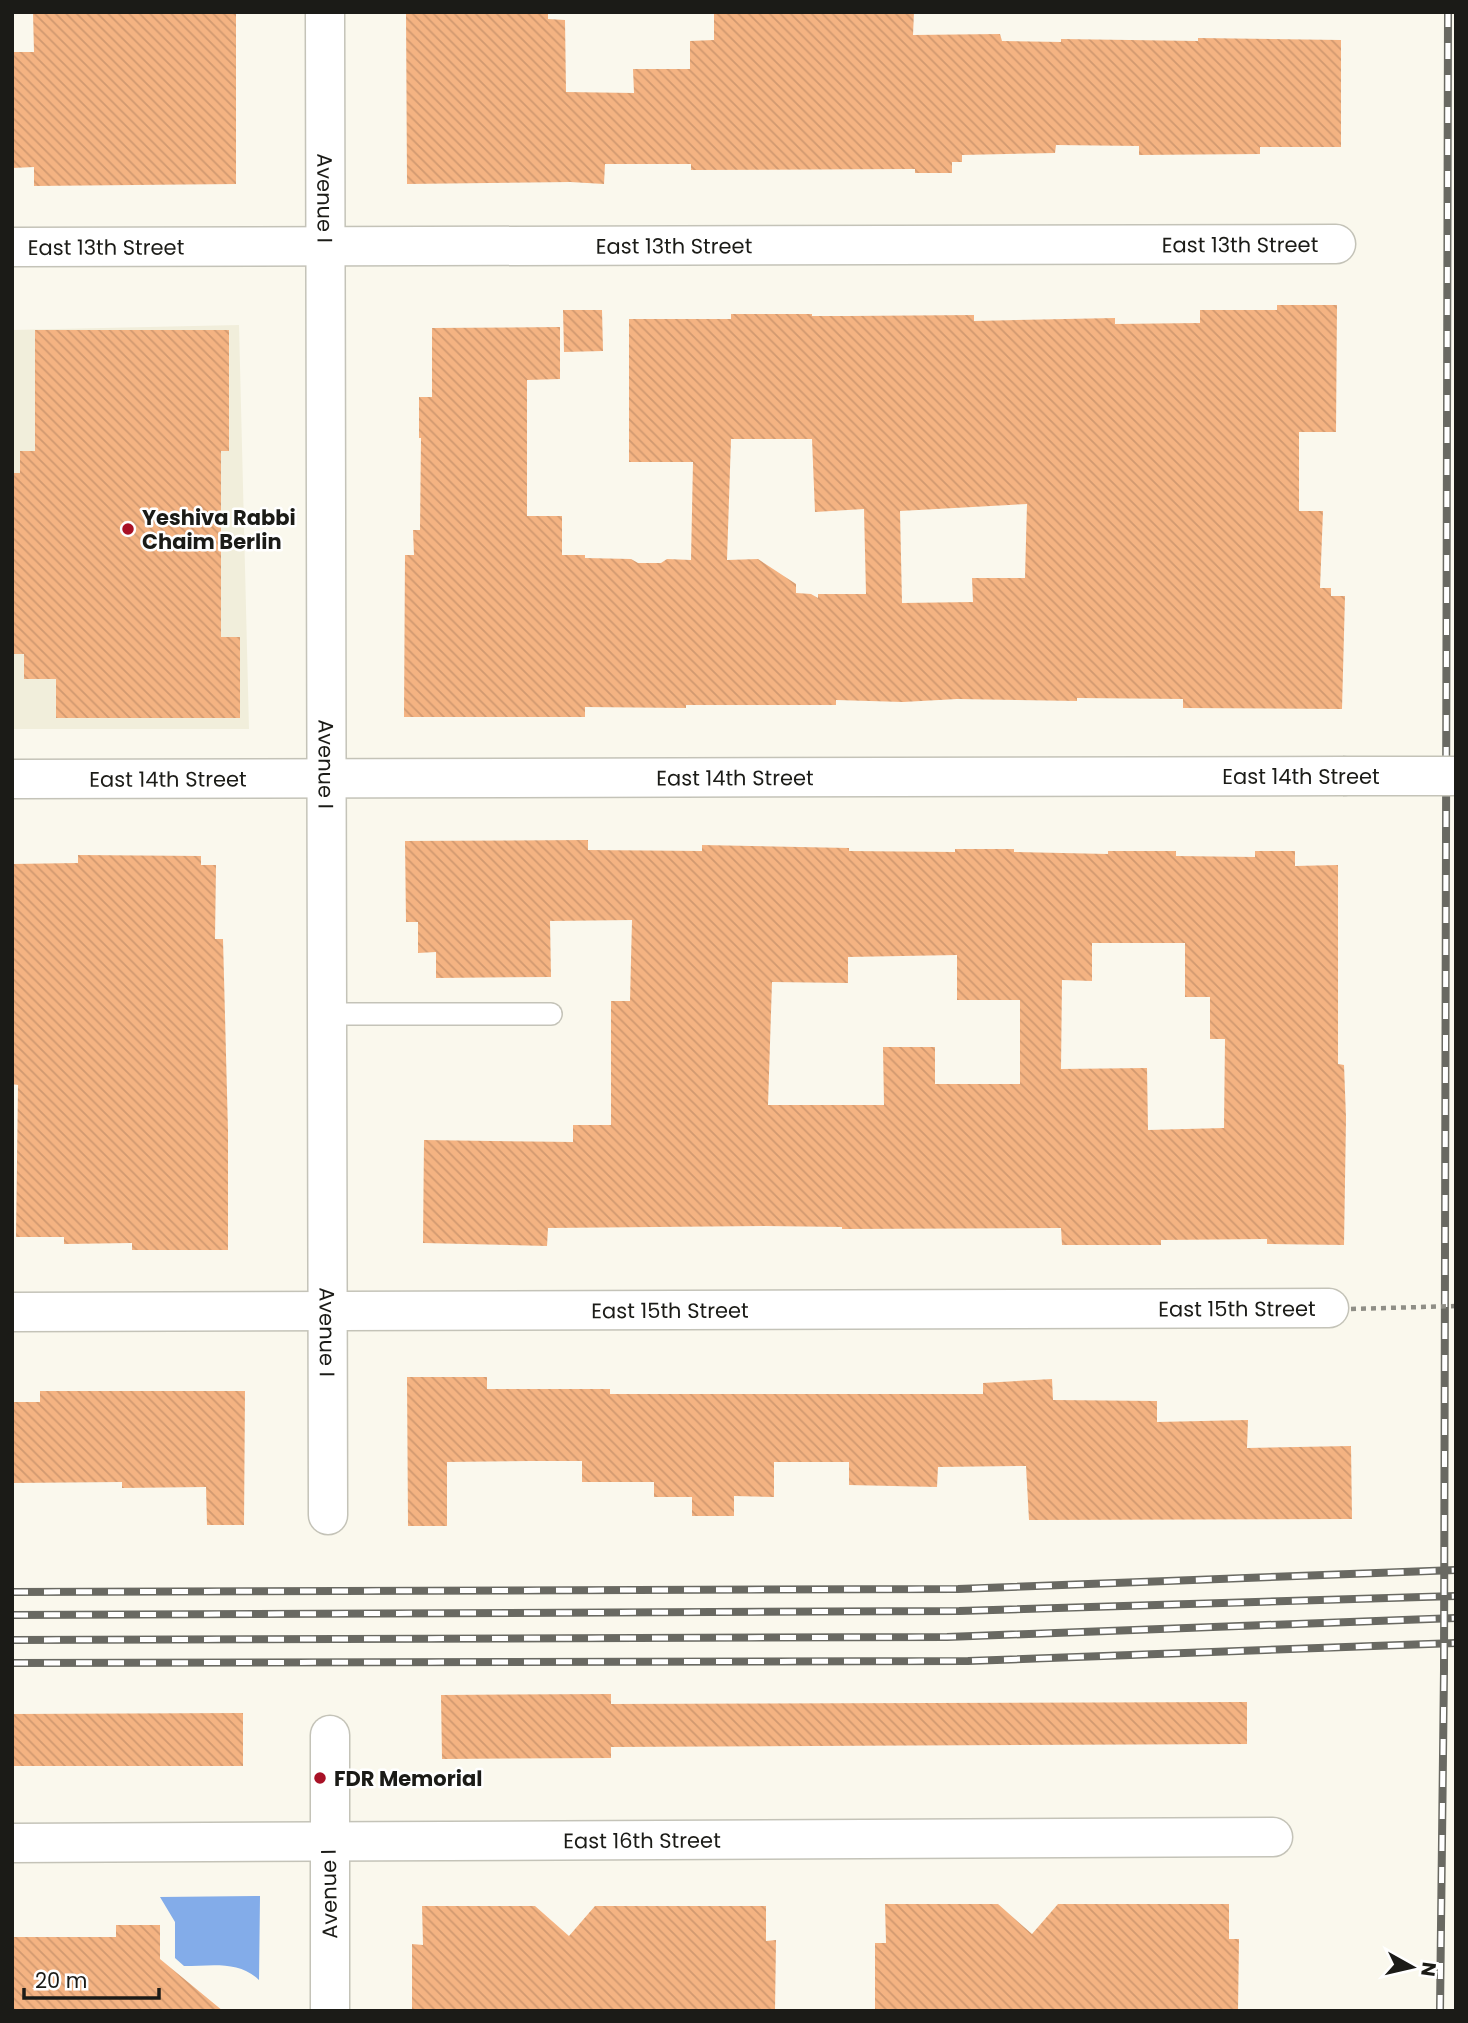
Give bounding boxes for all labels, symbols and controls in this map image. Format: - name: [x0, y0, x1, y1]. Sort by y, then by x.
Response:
- street label: Avenue I: [311, 153, 340, 243]
- street label: East 13th Street: [1162, 230, 1318, 259]
- street label: East 13th Street: [596, 231, 752, 260]
- street label: East 13th Street: [28, 232, 184, 261]
- place label: Yeshiva Rabbi Chaim Berlin: [142, 503, 296, 556]
- marker: Yeshiva Rabbi Chaim Berlin: [120, 521, 136, 537]
- street label: Avenue I: [312, 719, 341, 809]
- street label: East 14th Street: [1222, 762, 1380, 791]
- street label: East 14th Street: [656, 763, 814, 792]
- street label: East 14th Street: [89, 764, 247, 793]
- street label: Avenue I: [313, 1287, 342, 1377]
- street label: East 15th Street: [1158, 1294, 1316, 1323]
- street label: East 15th Street: [591, 1295, 749, 1325]
- place label: FDR Memorial: [334, 1764, 482, 1793]
- marker: FDR Memorial: [312, 1770, 328, 1786]
- street label: East 16th Street: [563, 1825, 721, 1855]
- street label: Avenue I: [314, 1849, 344, 1939]
- north arrow: [1377, 1932, 1447, 2002]
- scale bar: [24, 1956, 159, 2000]
- text: N: [1414, 1960, 1443, 1978]
- text: 20 m: [35, 1966, 88, 1995]

